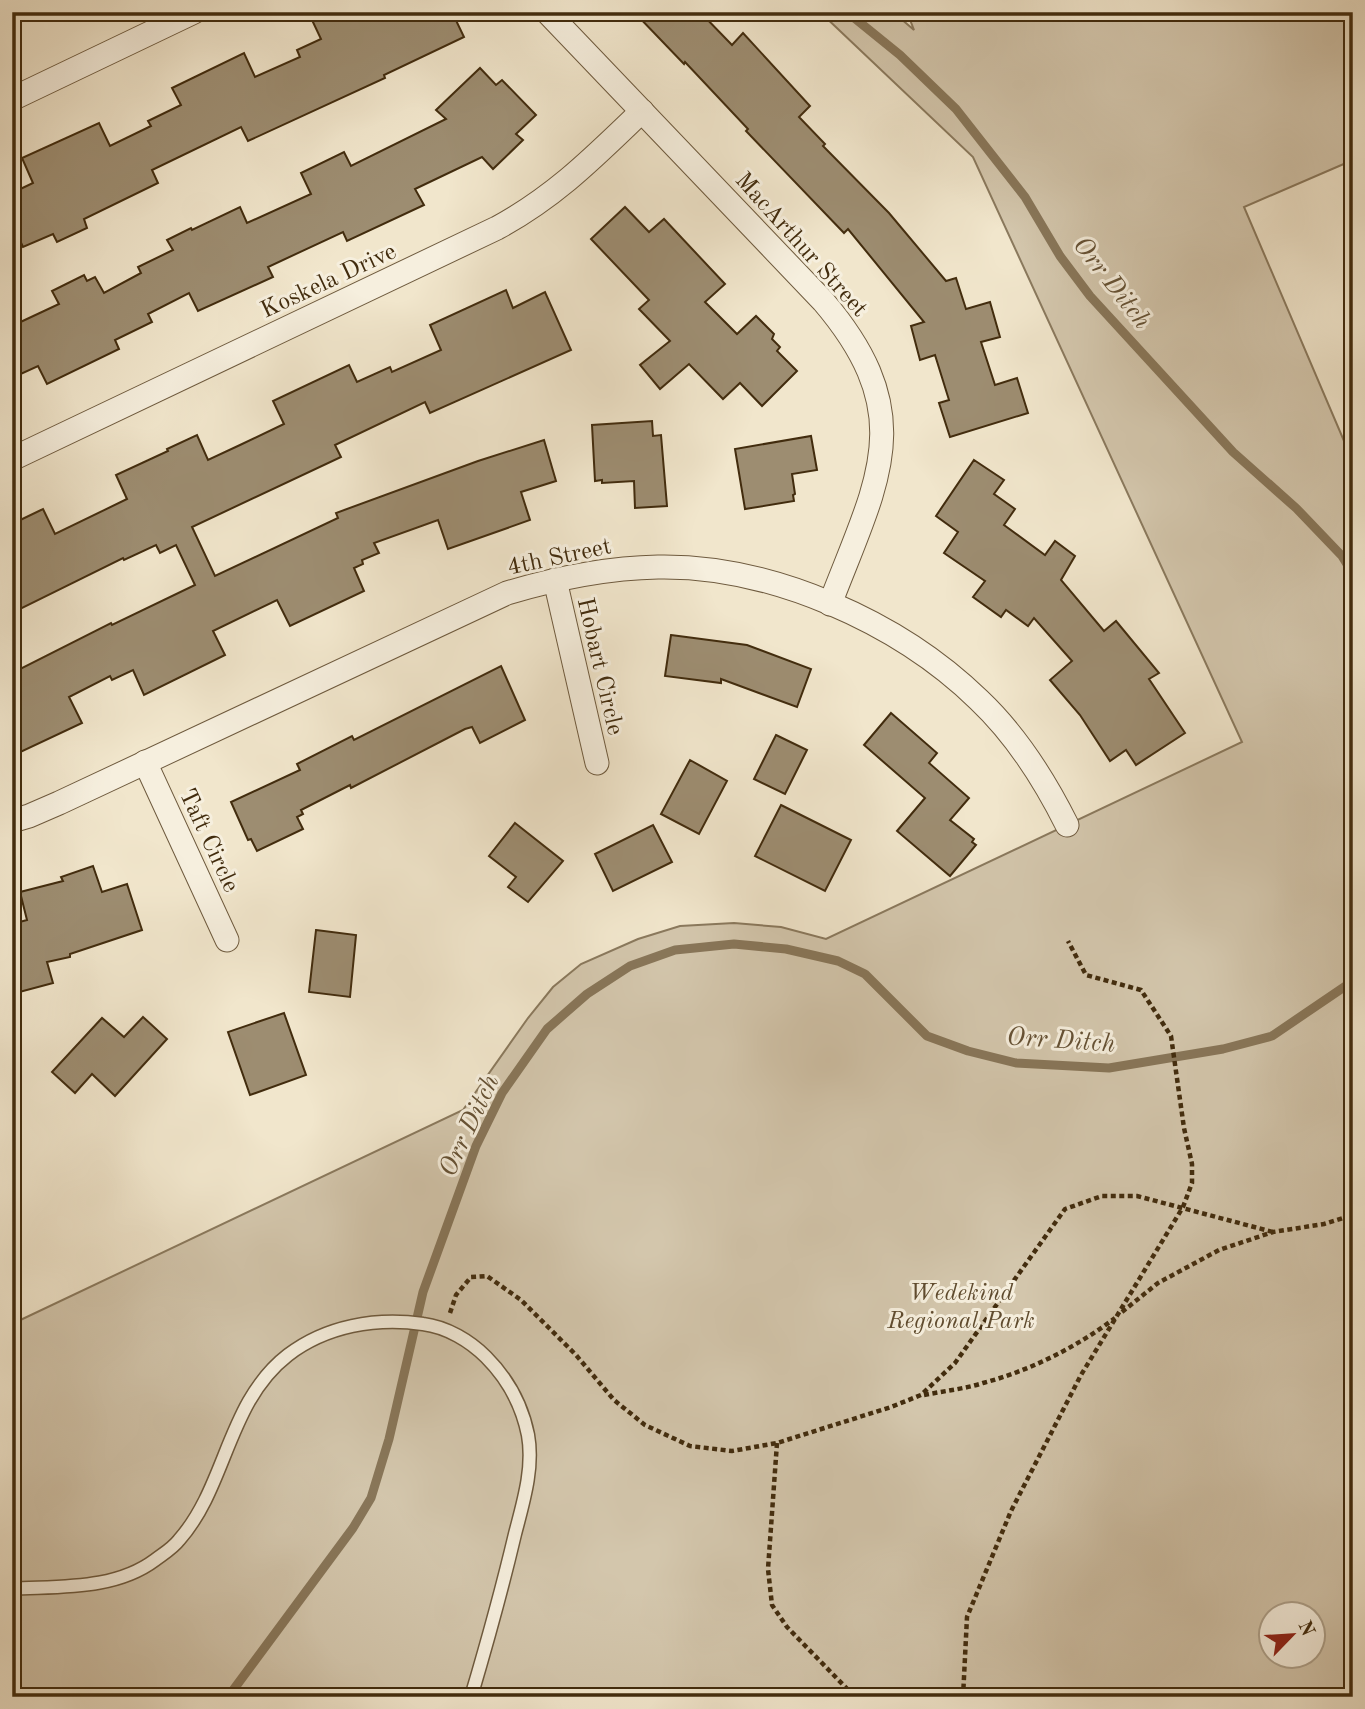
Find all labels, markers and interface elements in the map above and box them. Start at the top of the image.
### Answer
street label: MacArthur Street [730,169,871,322]
water label: Orr Ditch [1068,232,1155,334]
street label: Koskela Drive [257,240,400,324]
street label: 4th Street [505,535,614,581]
street label: Hobart Circle [572,595,627,738]
street label: Taft Circle [174,785,243,896]
water label: Orr Ditch [1006,1024,1116,1058]
water label: Orr Ditch [435,1071,505,1181]
park label: Wedekind Regional Park [886,1282,1035,1334]
north arrow [1256,1600,1326,1670]
text: N [1293,1618,1317,1640]

